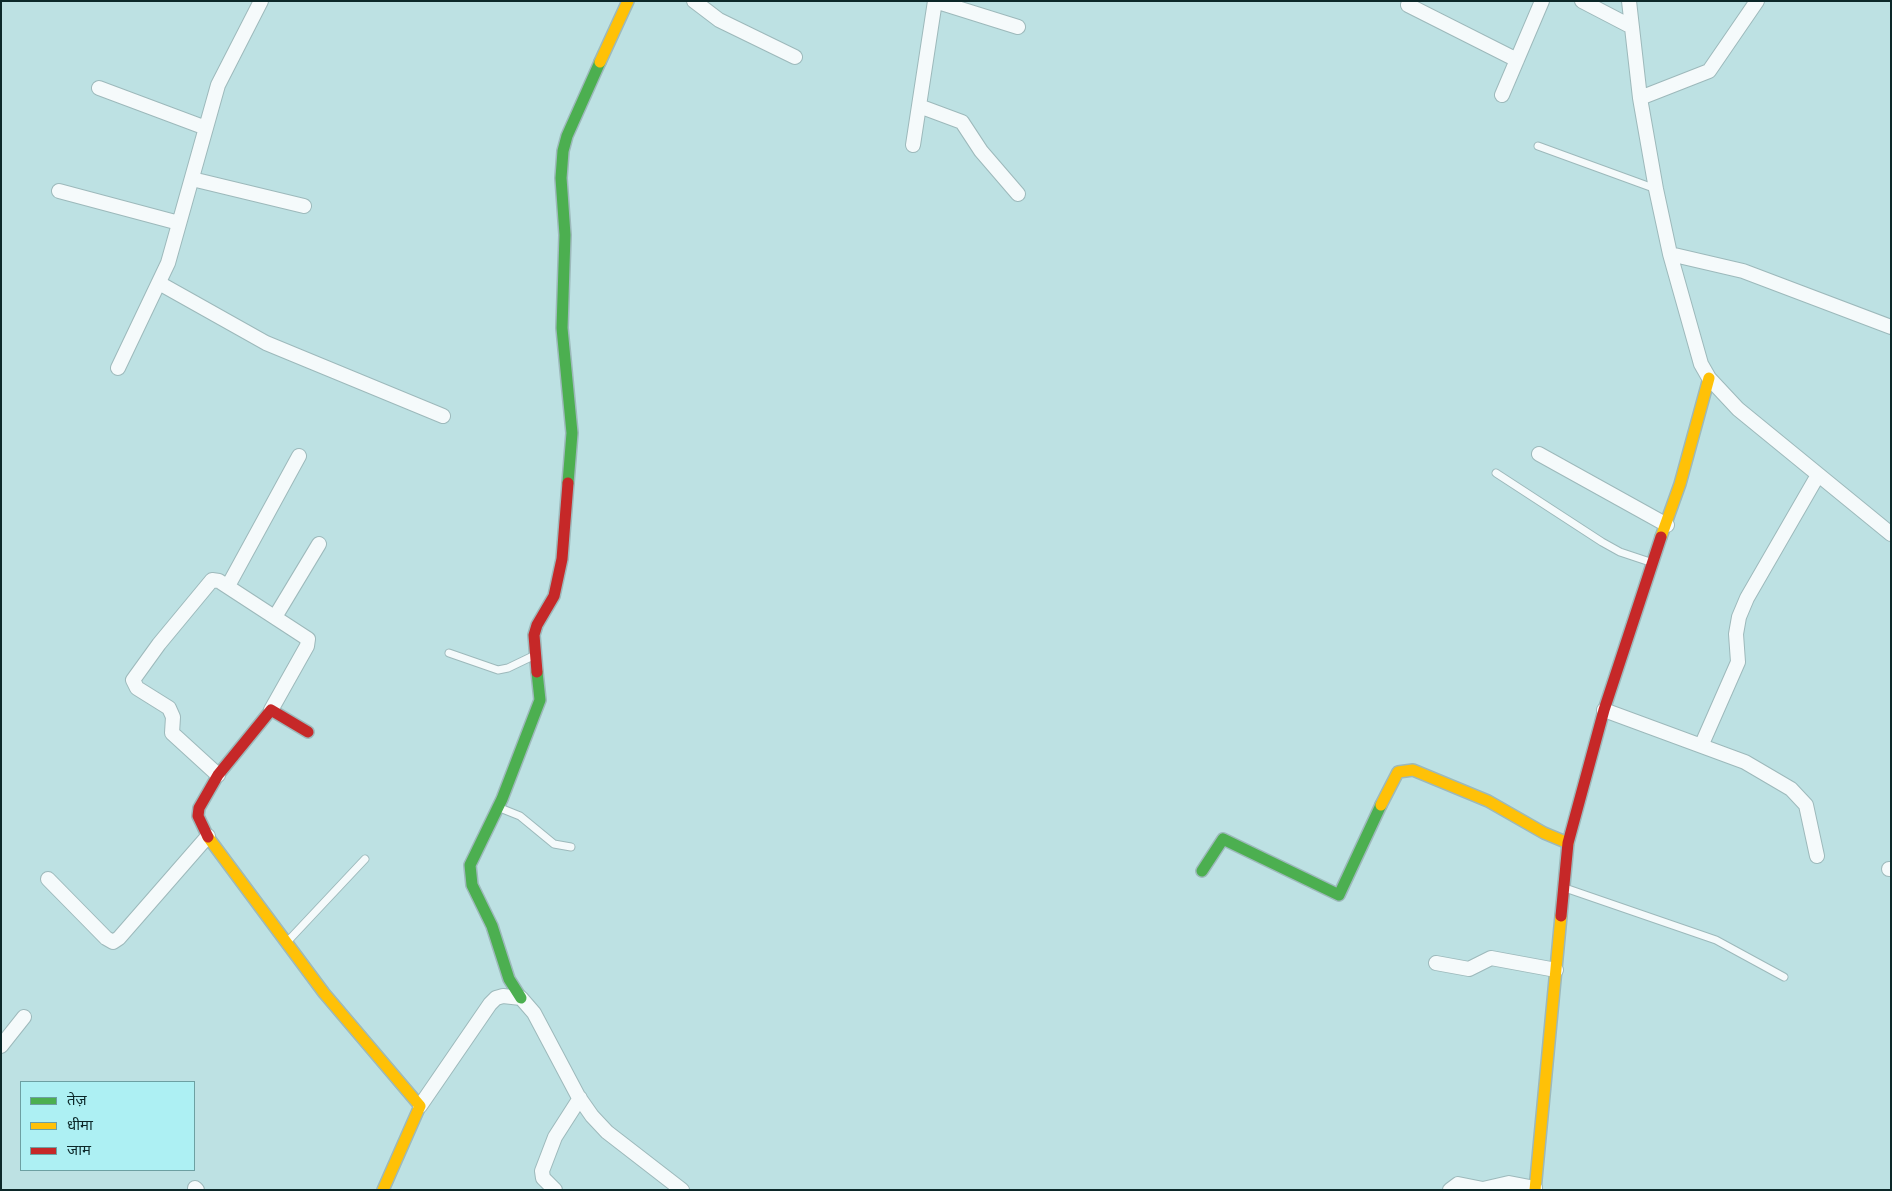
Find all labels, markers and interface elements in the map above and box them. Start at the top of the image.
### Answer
legend [20,1081,195,1171]
text: तेज़ [67,1091,87,1108]
text: धीमा [67,1116,93,1133]
text: जाम [67,1141,91,1158]

